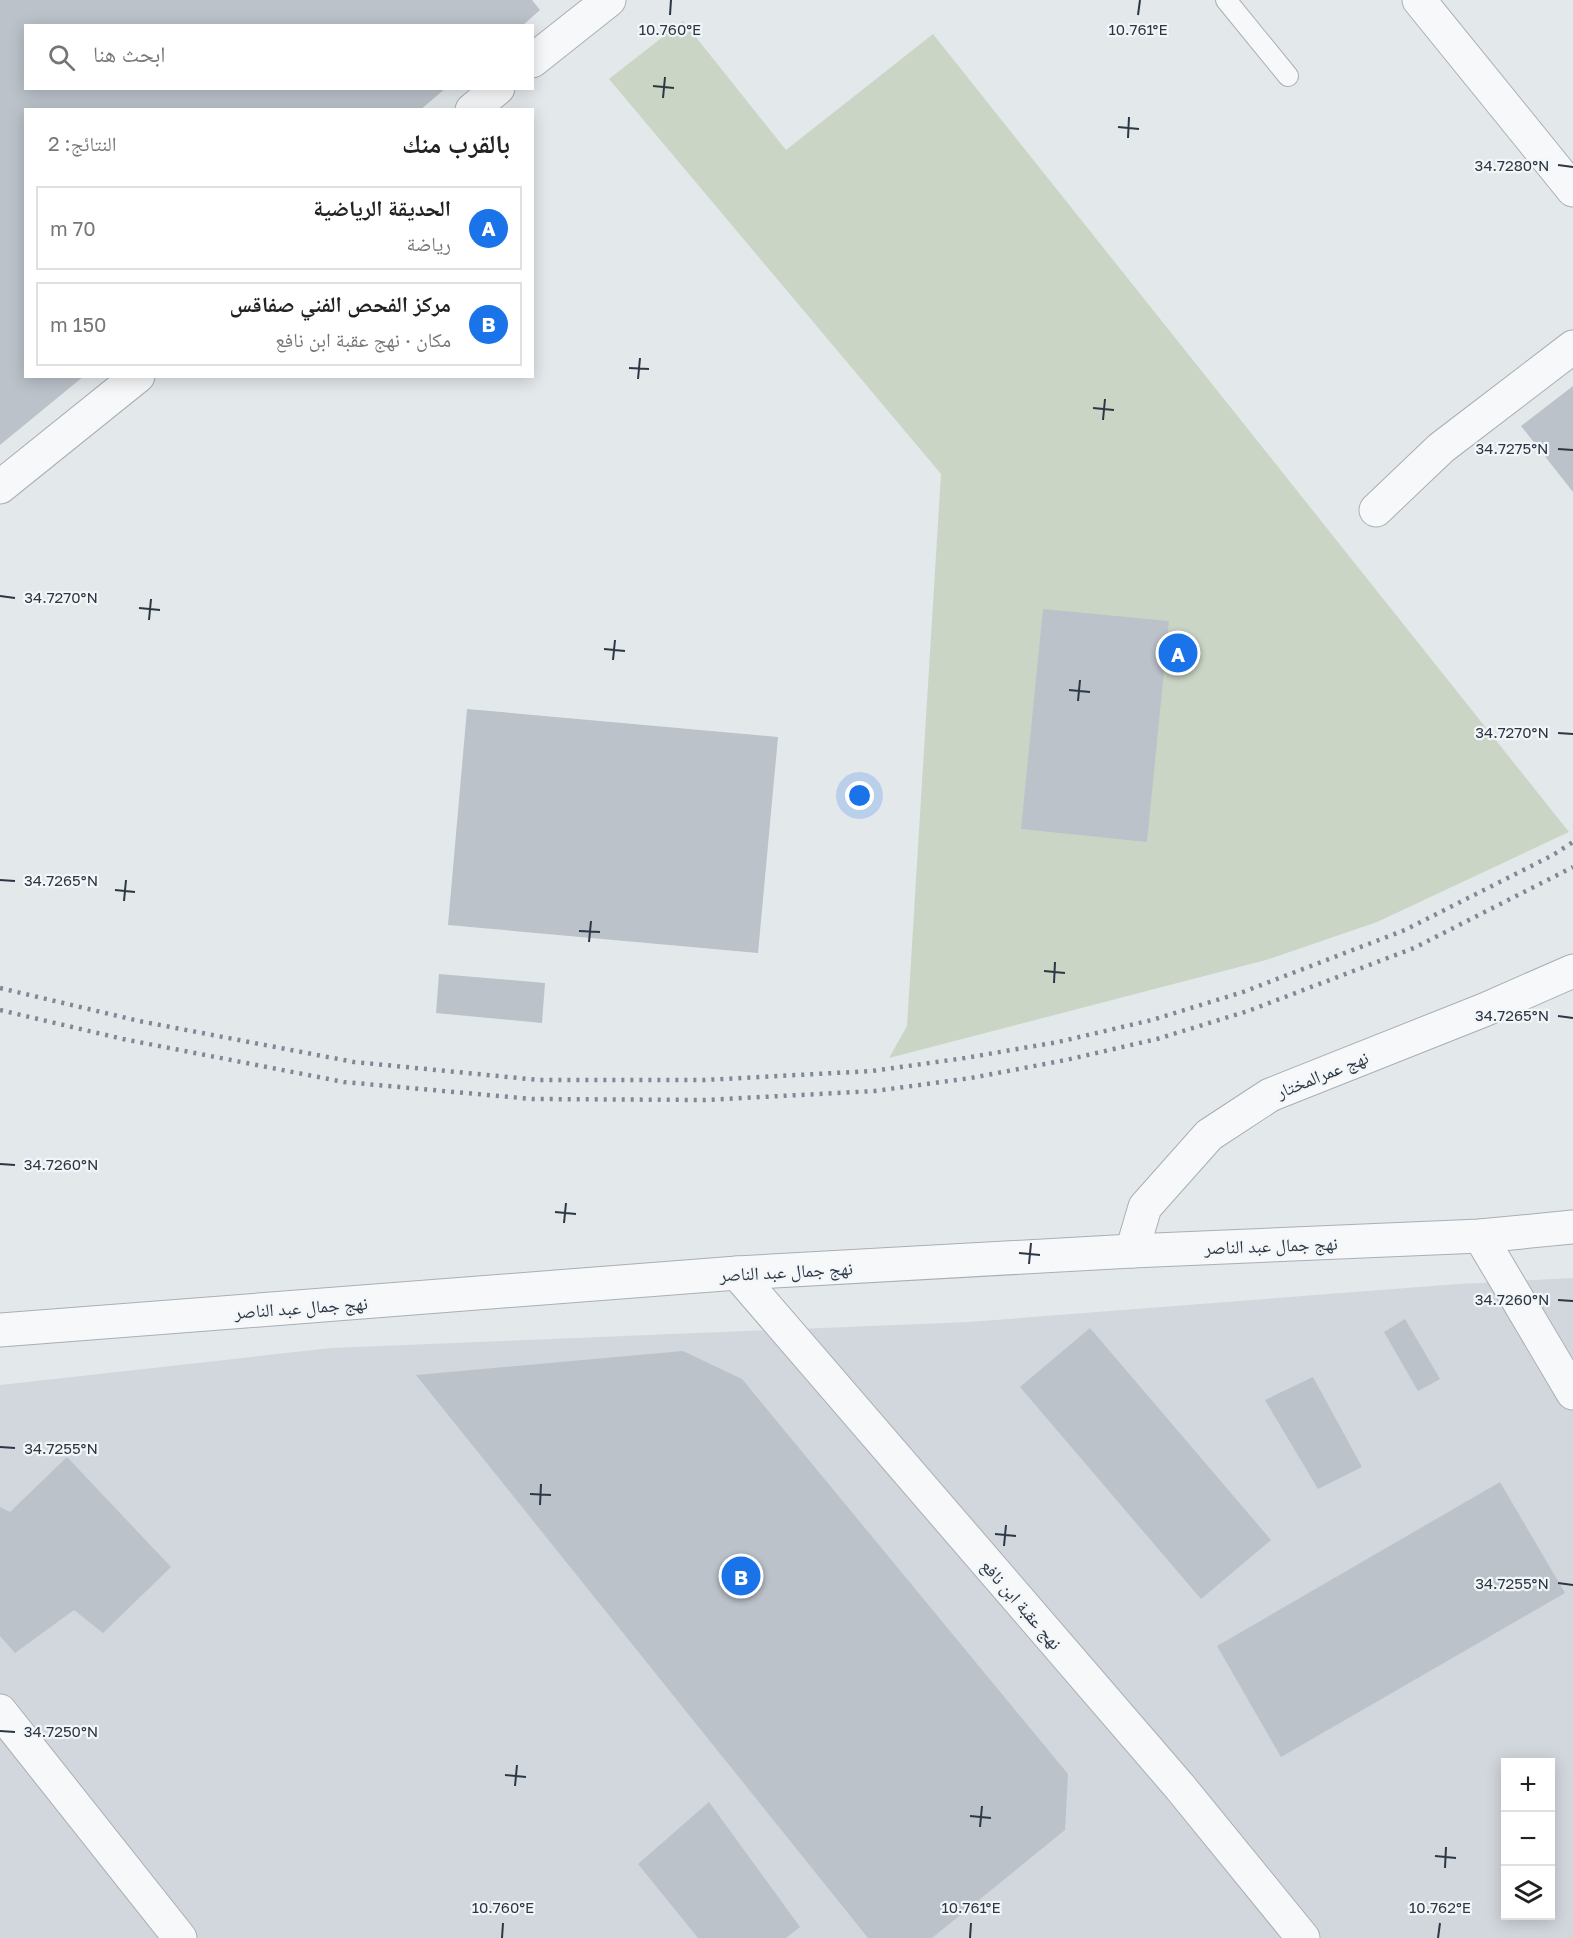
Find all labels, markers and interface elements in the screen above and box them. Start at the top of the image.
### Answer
text: 10.760°E [639,20,701,38]
text: 10.761°E [1108,20,1168,38]
search box [24,24,534,90]
text: ابحث هنا [93,40,166,67]
icon: search [45,41,78,74]
text: بالقرب منك [402,128,510,159]
text: النتائج: 2 [48,131,117,155]
text: 34.7280°N [1475,156,1549,174]
text: الحديقة الرياضية [313,194,451,221]
text: 70 m [50,216,96,240]
text: A [481,216,496,240]
text: رياضة [407,231,451,255]
text: مركز الفحص الفني صفاقس [229,290,451,317]
text: 150 m [50,312,106,336]
text: B [481,312,496,336]
text: مكان · نهج عقبة ابن نافع [275,327,451,351]
text: 34.7275°N [1476,439,1548,457]
text: 34.7270°N [24,588,98,606]
pin: A [1158,630,1198,676]
text: 34.7270°N [1475,723,1549,741]
your location [845,781,874,810]
text: 34.7265°N [24,871,98,889]
text: 34.7265°N [1475,1006,1549,1024]
street label: نهج عمرالمختار [1272,1046,1372,1105]
text: 34.7260°N [24,1155,98,1173]
street label: نهج جمال عبد الناصر [1203,1232,1338,1260]
street label: نهج جمال عبد الناصر [718,1257,853,1288]
text: 34.7260°N [1475,1290,1549,1308]
street label: نهج جمال عبد الناصر [233,1291,369,1325]
text: 34.7255°N [24,1439,98,1457]
pin: B [722,1554,760,1598]
street label: نهج عقبة ابن نافع [975,1554,1067,1655]
text: 34.7255°N [1475,1574,1549,1592]
text: 34.7250°N [24,1722,98,1740]
map controls [1501,1758,1555,1920]
button: + [1501,1758,1555,1812]
button: − [1501,1812,1555,1866]
button: layers [1501,1866,1555,1920]
text: 10.760°E [472,1898,534,1916]
text: 10.761°E [941,1898,1001,1916]
text: 10.762°E [1409,1898,1471,1916]

